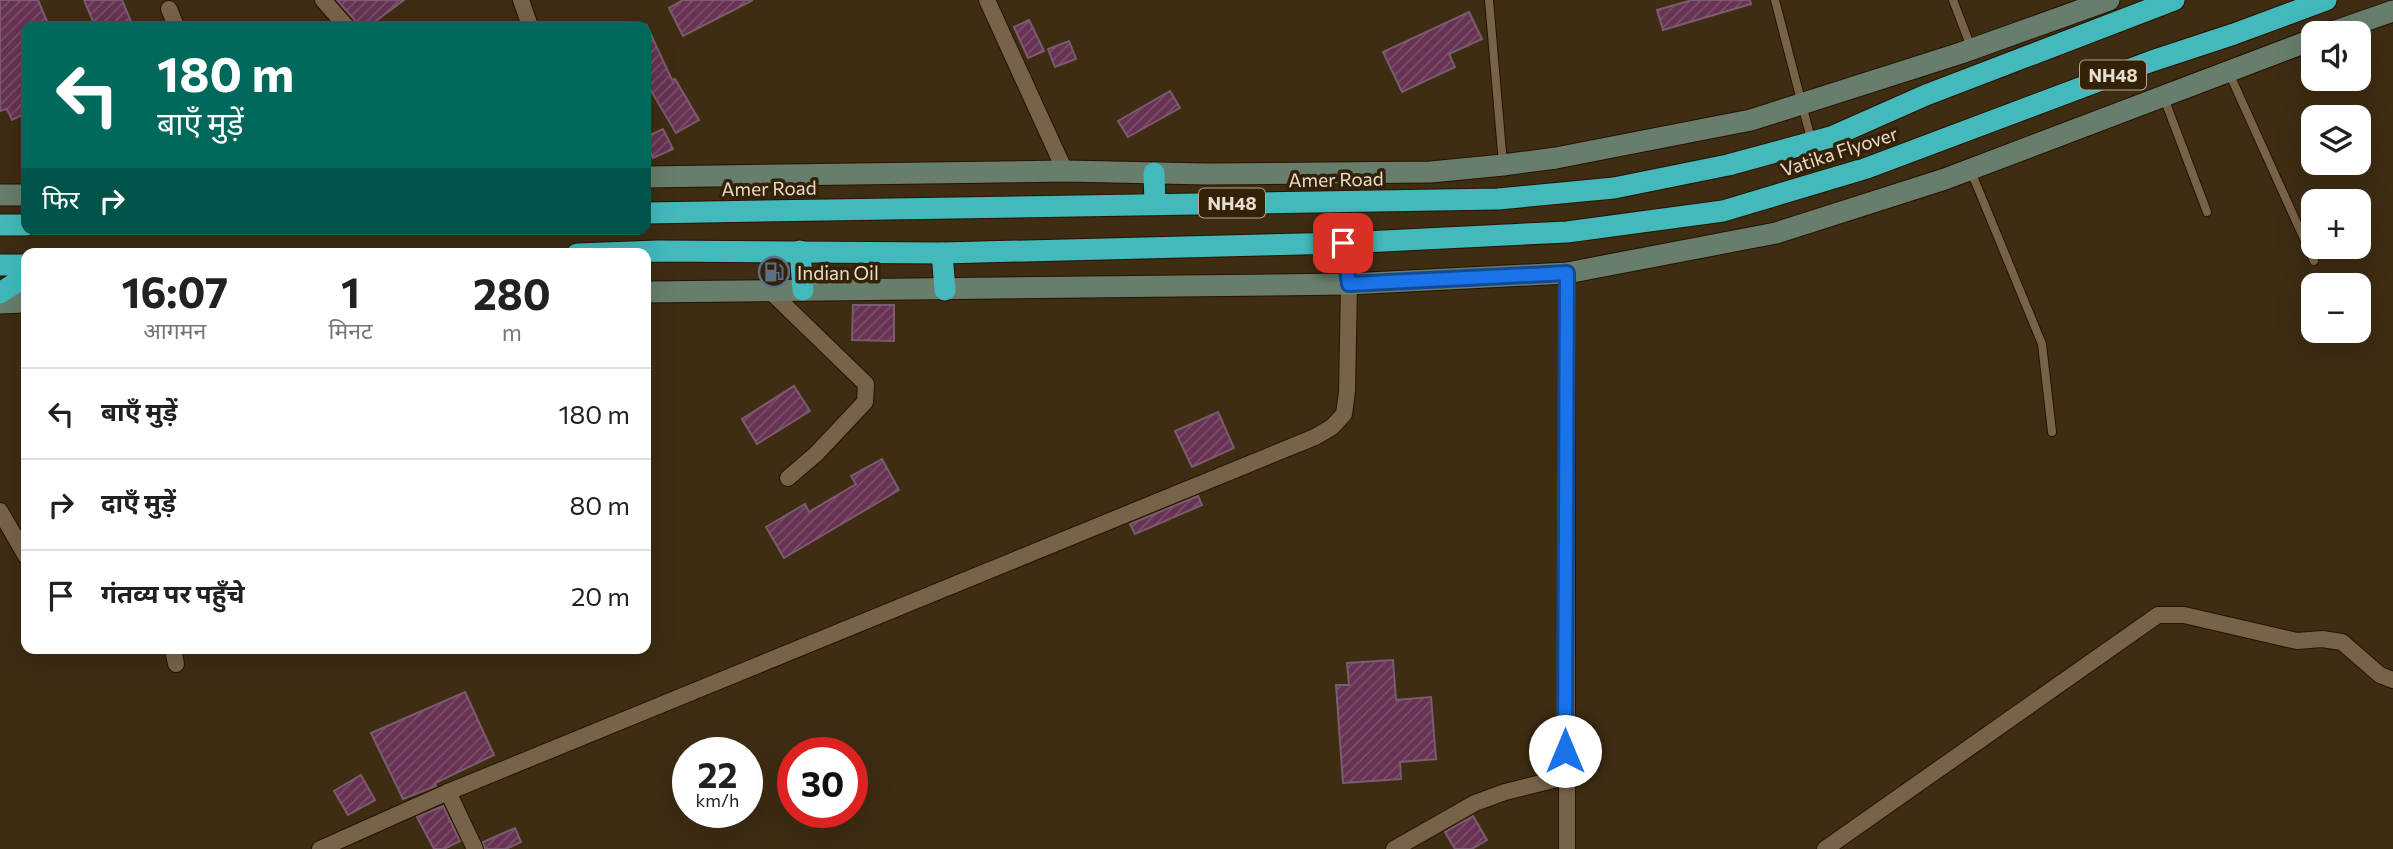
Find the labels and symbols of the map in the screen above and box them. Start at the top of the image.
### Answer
road number: NH48 [2080,60,2146,90]
street label: Vatika Flyover [1778,121,1901,181]
street label: Amer Road [1288,167,1384,191]
street label: Amer Road [721,176,817,200]
road number: NH48 [1199,188,1265,218]
pin [1313,213,1373,273]
fuel station icon: Indian Oil [757,255,791,289]
place label: Indian Oil [797,261,879,284]
position arrow [1528,714,1602,788]
speed limit sign: 30 [777,737,868,828]

